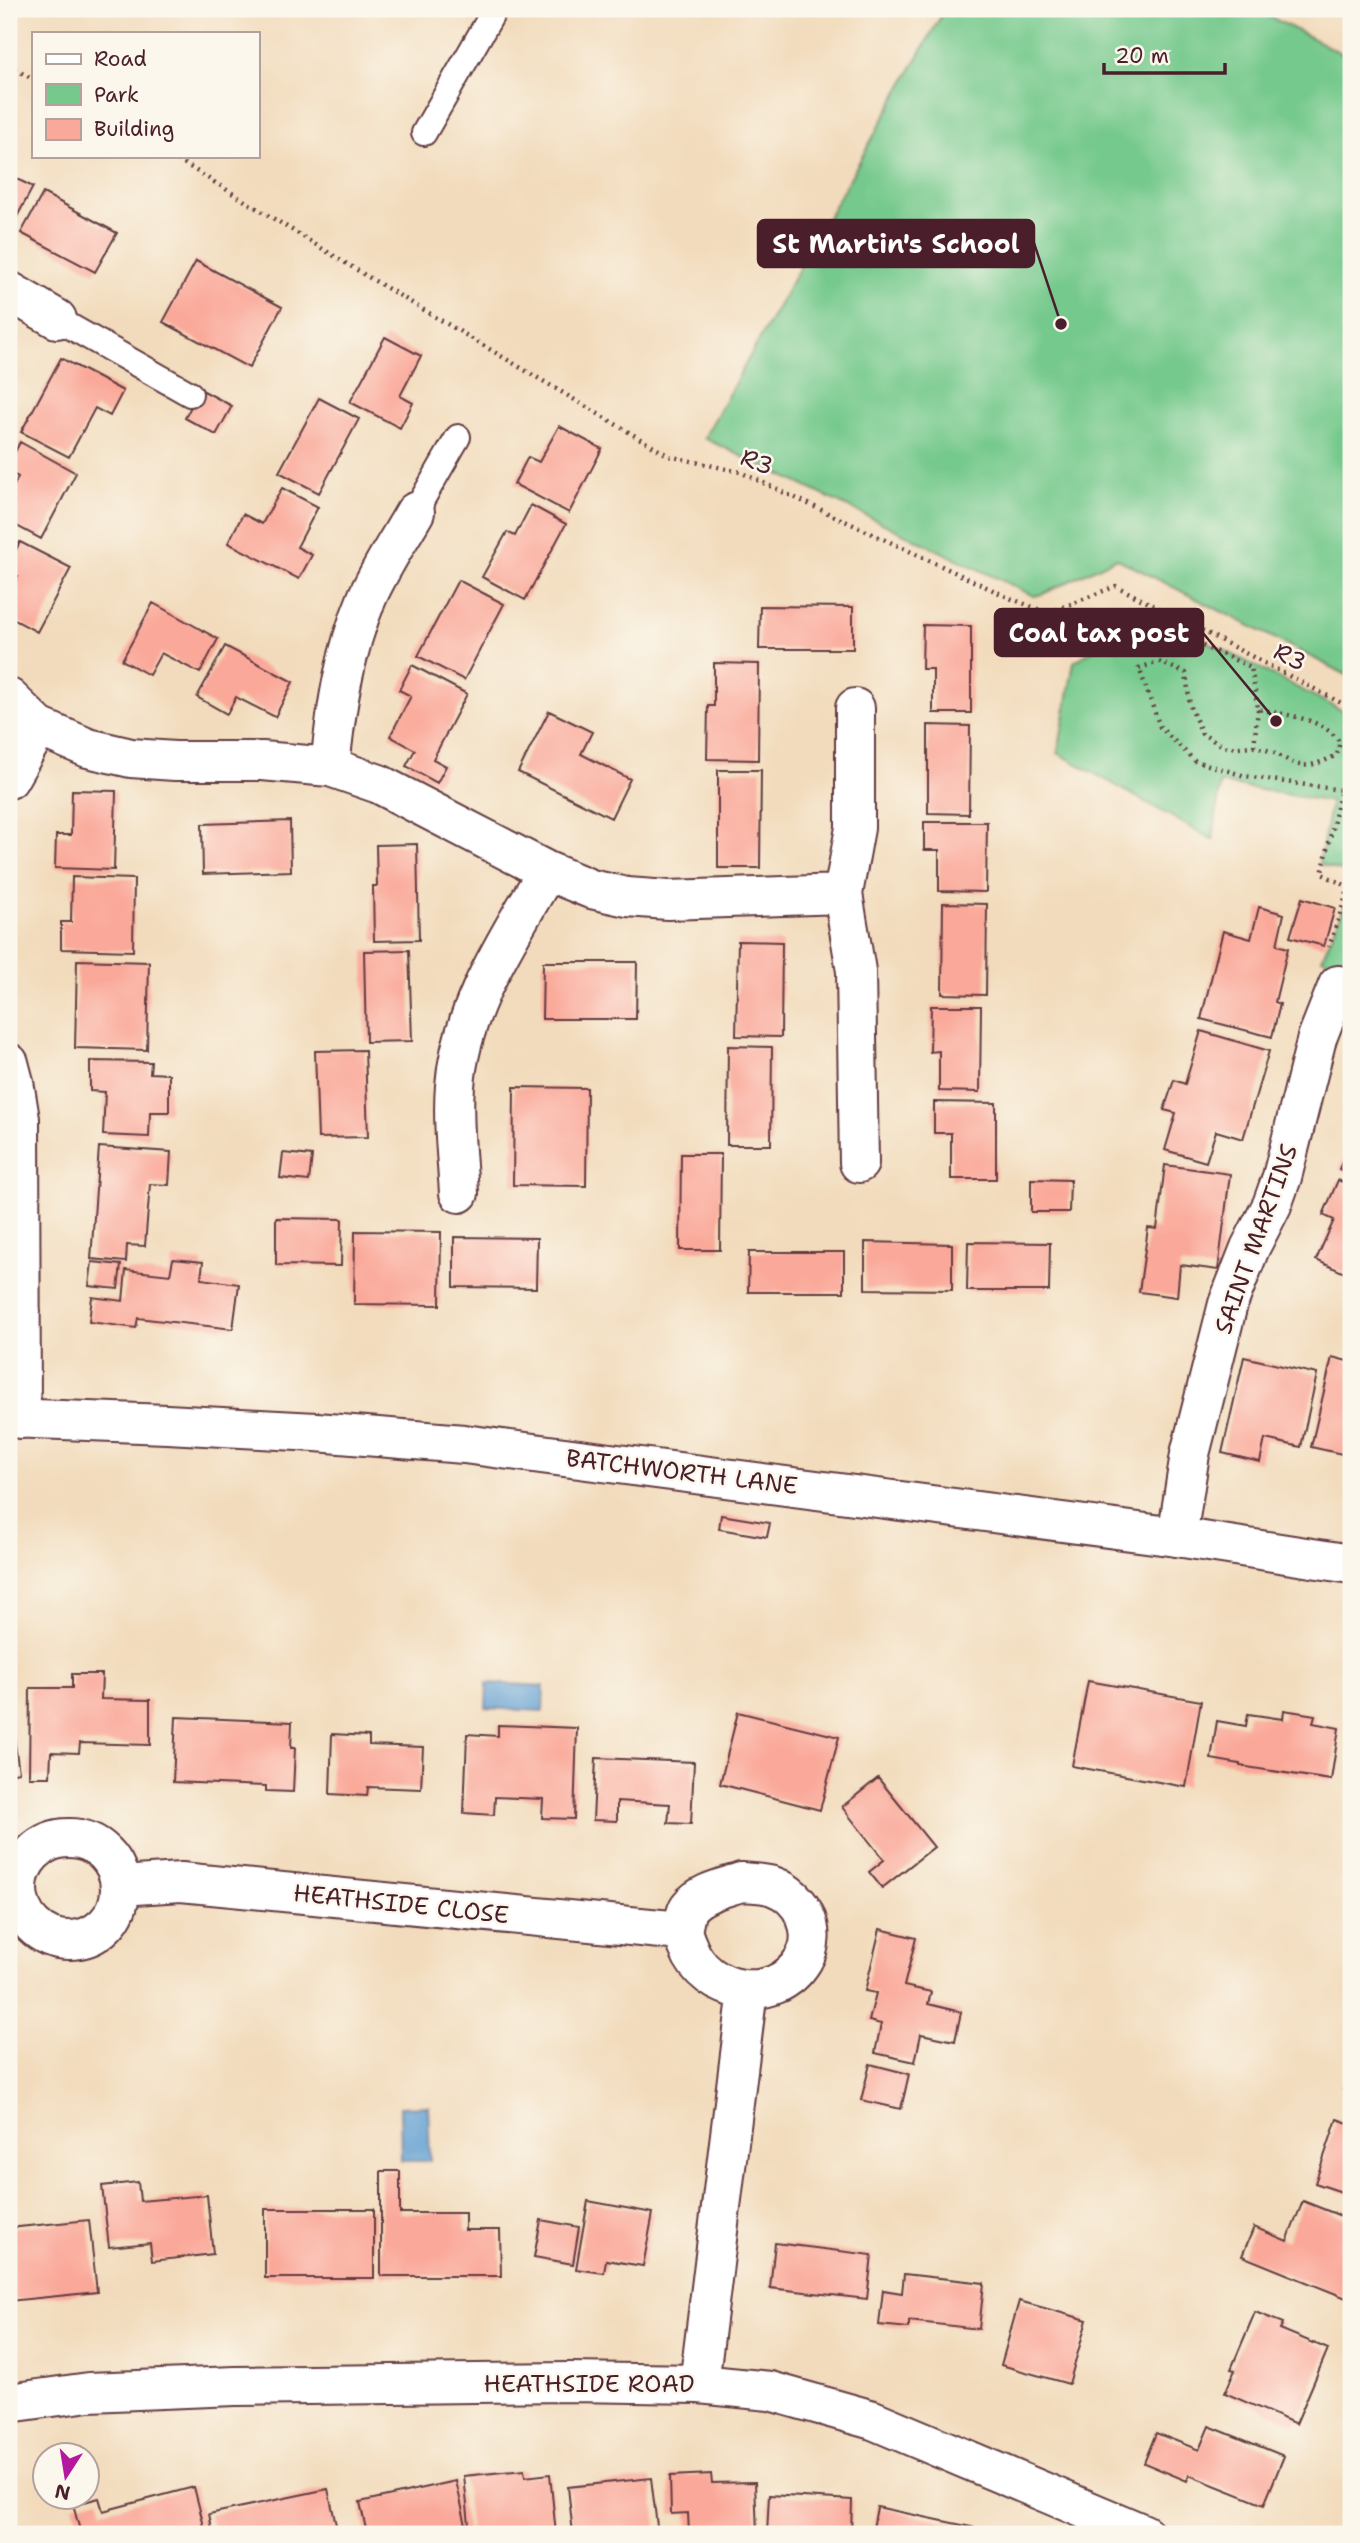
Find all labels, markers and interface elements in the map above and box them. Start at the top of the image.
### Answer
legend [32,32,259,158]
scale bar [1104,32,1225,76]
text: 20 m [1115,42,1169,70]
text: Road [94,45,147,73]
text: Park [94,81,139,109]
text: Building [94,115,174,143]
callout: St Martin's School [758,220,1034,267]
text: St Martin's School [772,226,1020,261]
street label: R3 [736,441,778,483]
callout: Coal tax post [995,609,1203,656]
text: Coal tax post [1009,615,1189,650]
street label: R3 [1268,635,1312,679]
street label: SAINT MARTINS [1207,1140,1305,1338]
street label: BATCHWORTH LANE [564,1442,800,1502]
street label: HEATHSIDE CLOSE [292,1877,510,1931]
street label: HEATHSIDE ROAD [483,2368,695,2400]
north arrow [32,2442,102,2512]
text: N [53,2478,73,2506]

